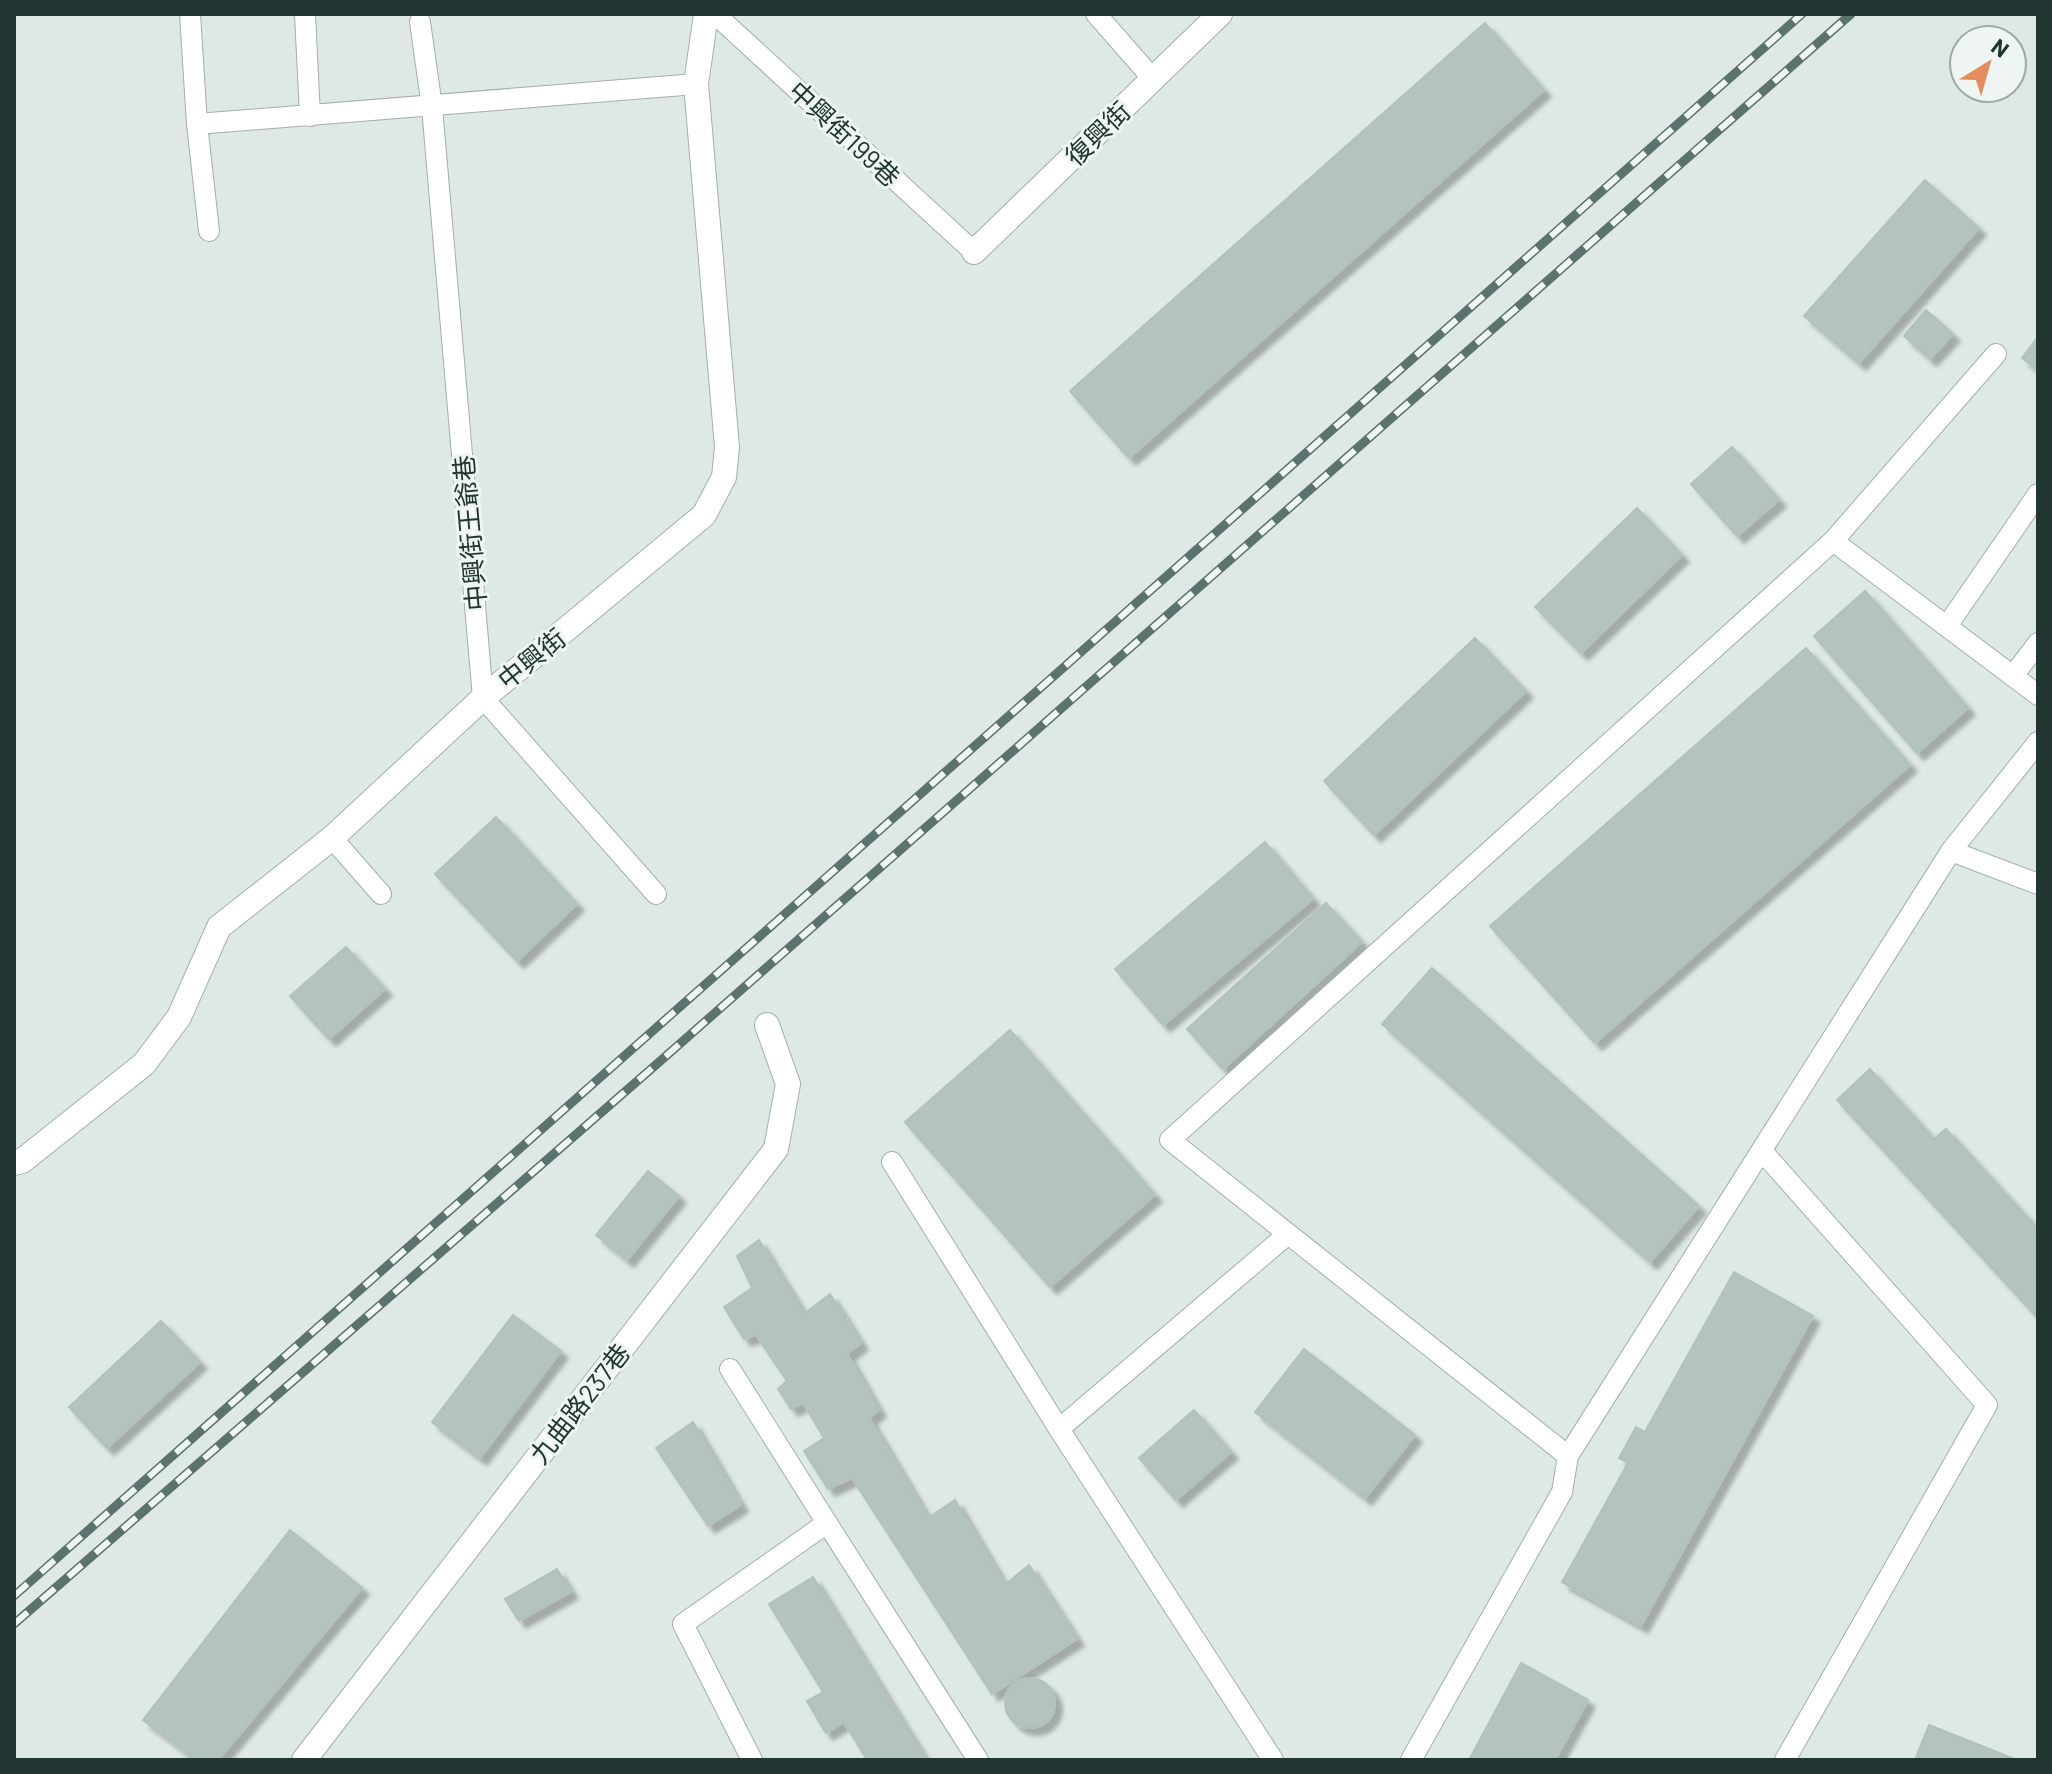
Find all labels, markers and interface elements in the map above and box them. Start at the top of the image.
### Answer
north arrow [1948,24,2028,104]
text: N [1987,32,2014,62]
street label: 中興街199巷 [783,74,907,192]
street label: 復興街 [1058,95,1136,171]
street label: 中興街王爺巷 [447,454,491,612]
street label: 中興街 [491,621,571,695]
street label: 九曲路237巷 [523,1337,635,1469]

